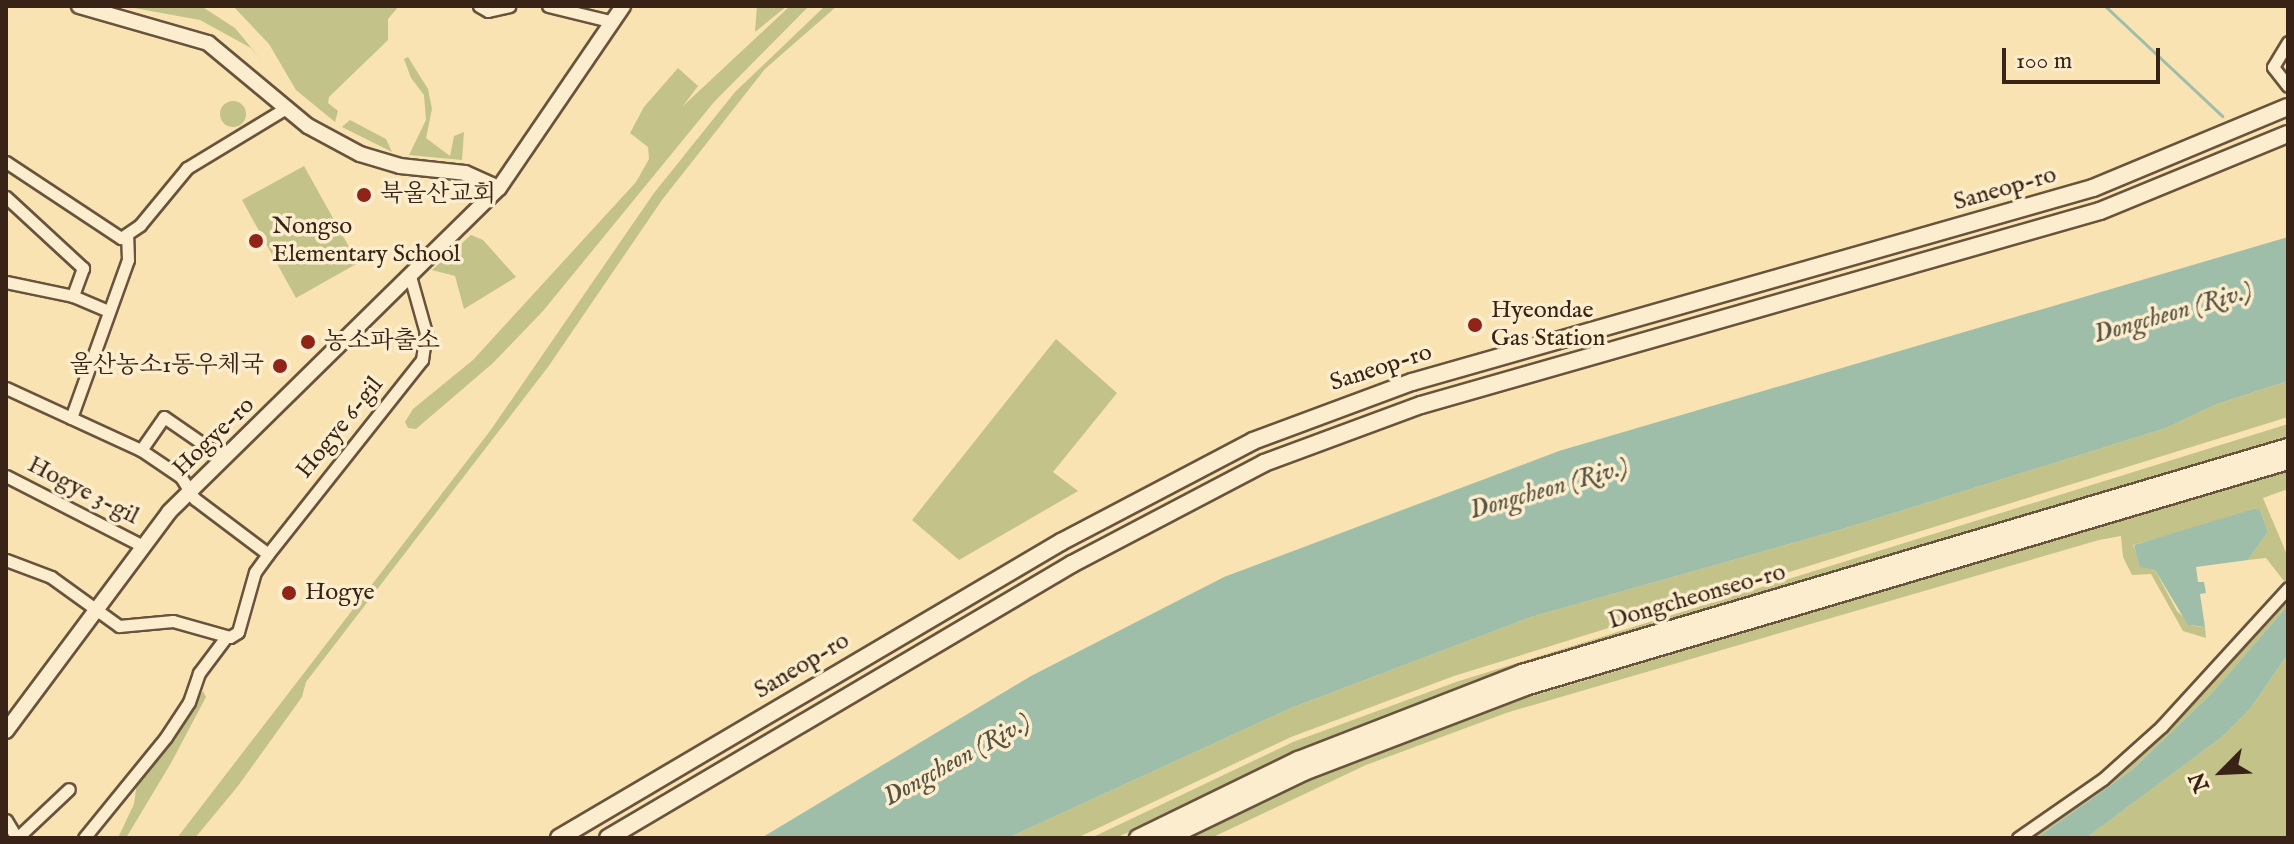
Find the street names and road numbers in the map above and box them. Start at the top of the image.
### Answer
street label: Saneop-ro [1950,161,2060,217]
street label: Saneop-ro [1326,338,1436,398]
street label: Hogye 6-gil [290,372,390,484]
street label: Hogye-ro [167,391,261,483]
street label: Hogye 3-gil [23,451,143,531]
street label: Dongcheonseo-ro [1605,558,1789,636]
street label: Saneop-ro [749,627,855,705]

